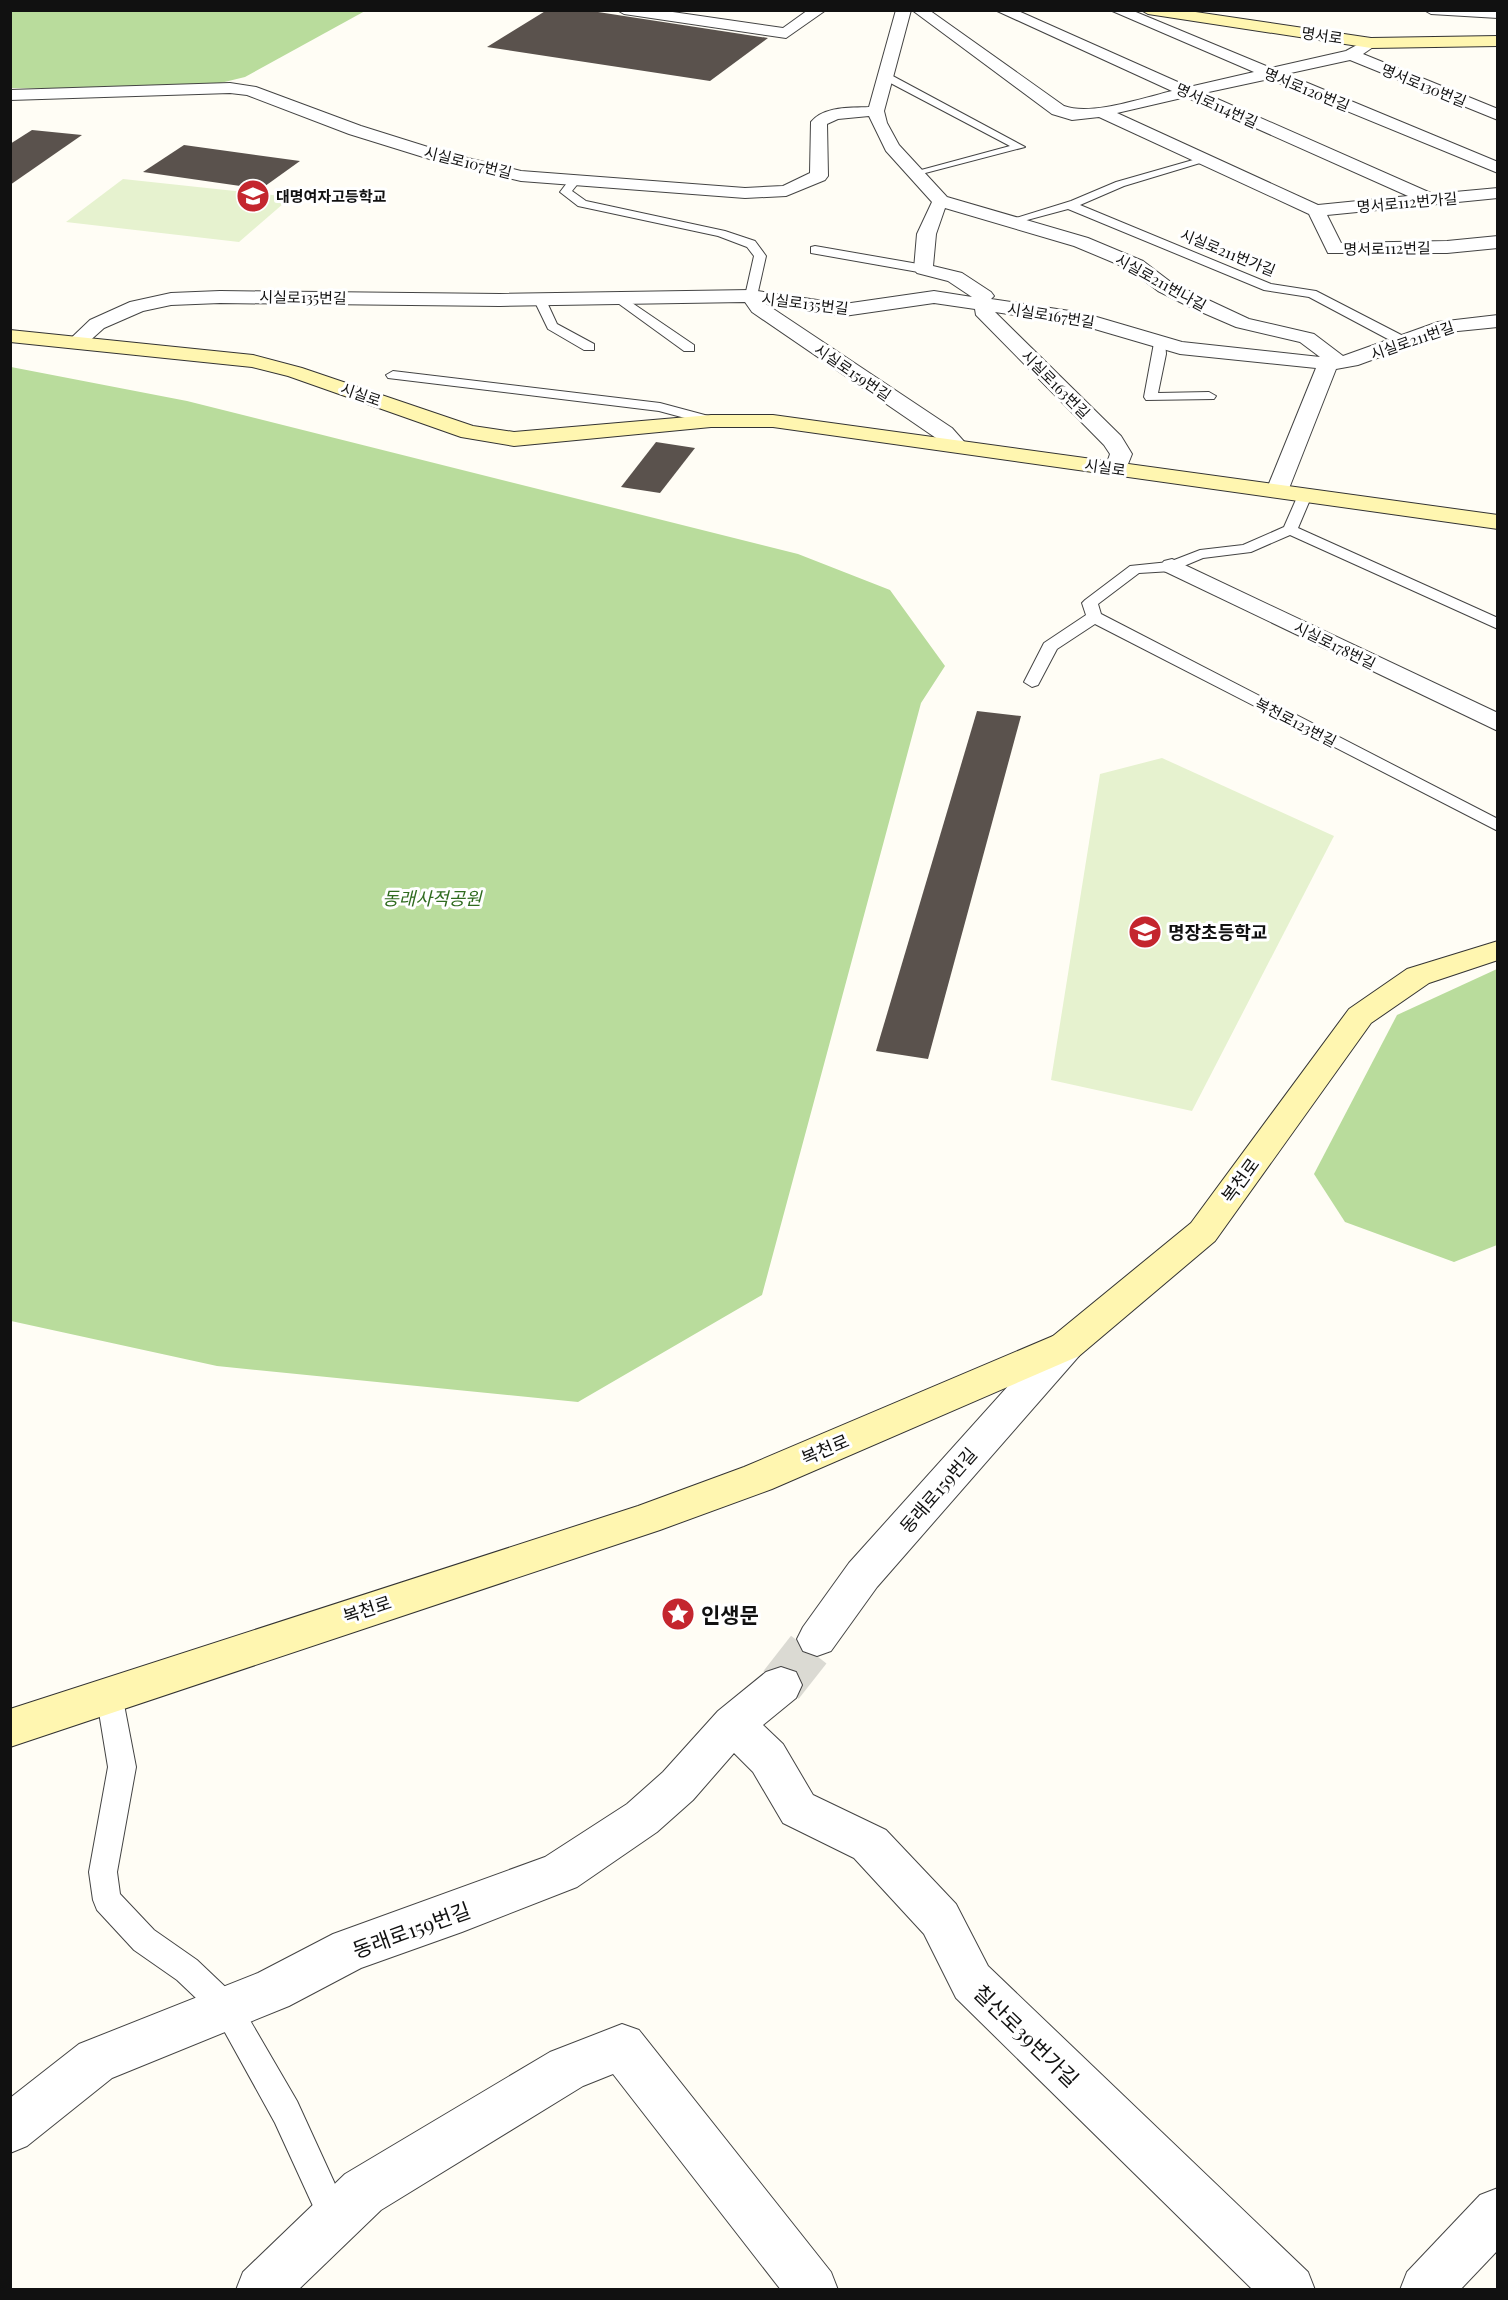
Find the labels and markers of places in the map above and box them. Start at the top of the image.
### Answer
school or university icon: 대명여자고등학교 [235,178,271,214]
place label: 대명여자고등학교 [276,186,387,206]
school or university icon: 명장초등학교 [1127,914,1163,950]
place label: 명장초등학교 [1168,920,1267,944]
place icon: 인생문 [660,1596,696,1632]
place label: 인생문 [701,1600,759,1628]

